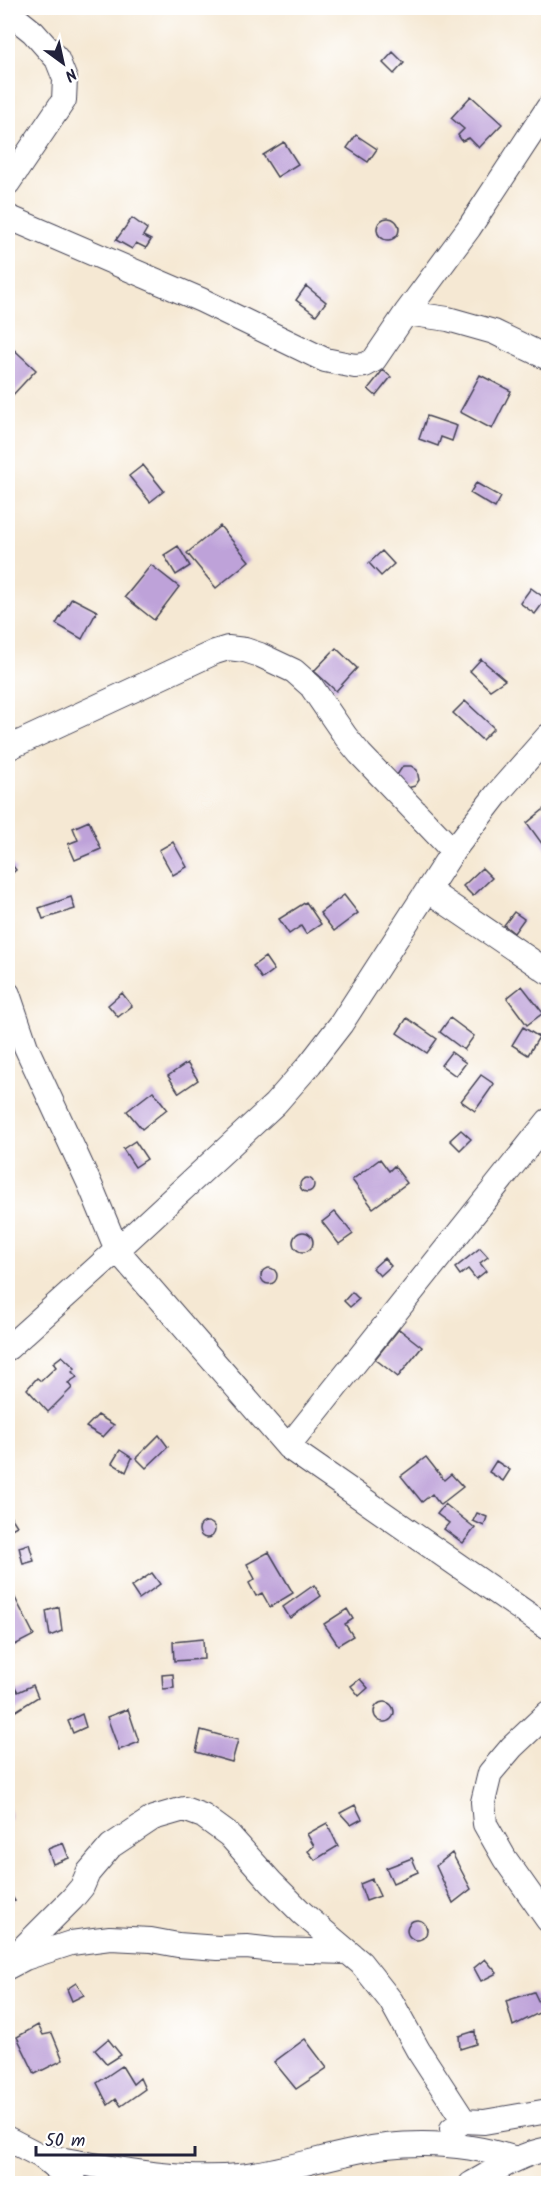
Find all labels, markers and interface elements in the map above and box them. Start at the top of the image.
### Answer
north arrow [33,33,93,93]
text: N [59,61,81,88]
scale bar [36,2119,195,2157]
text: 50 m [45,2127,85,2156]

